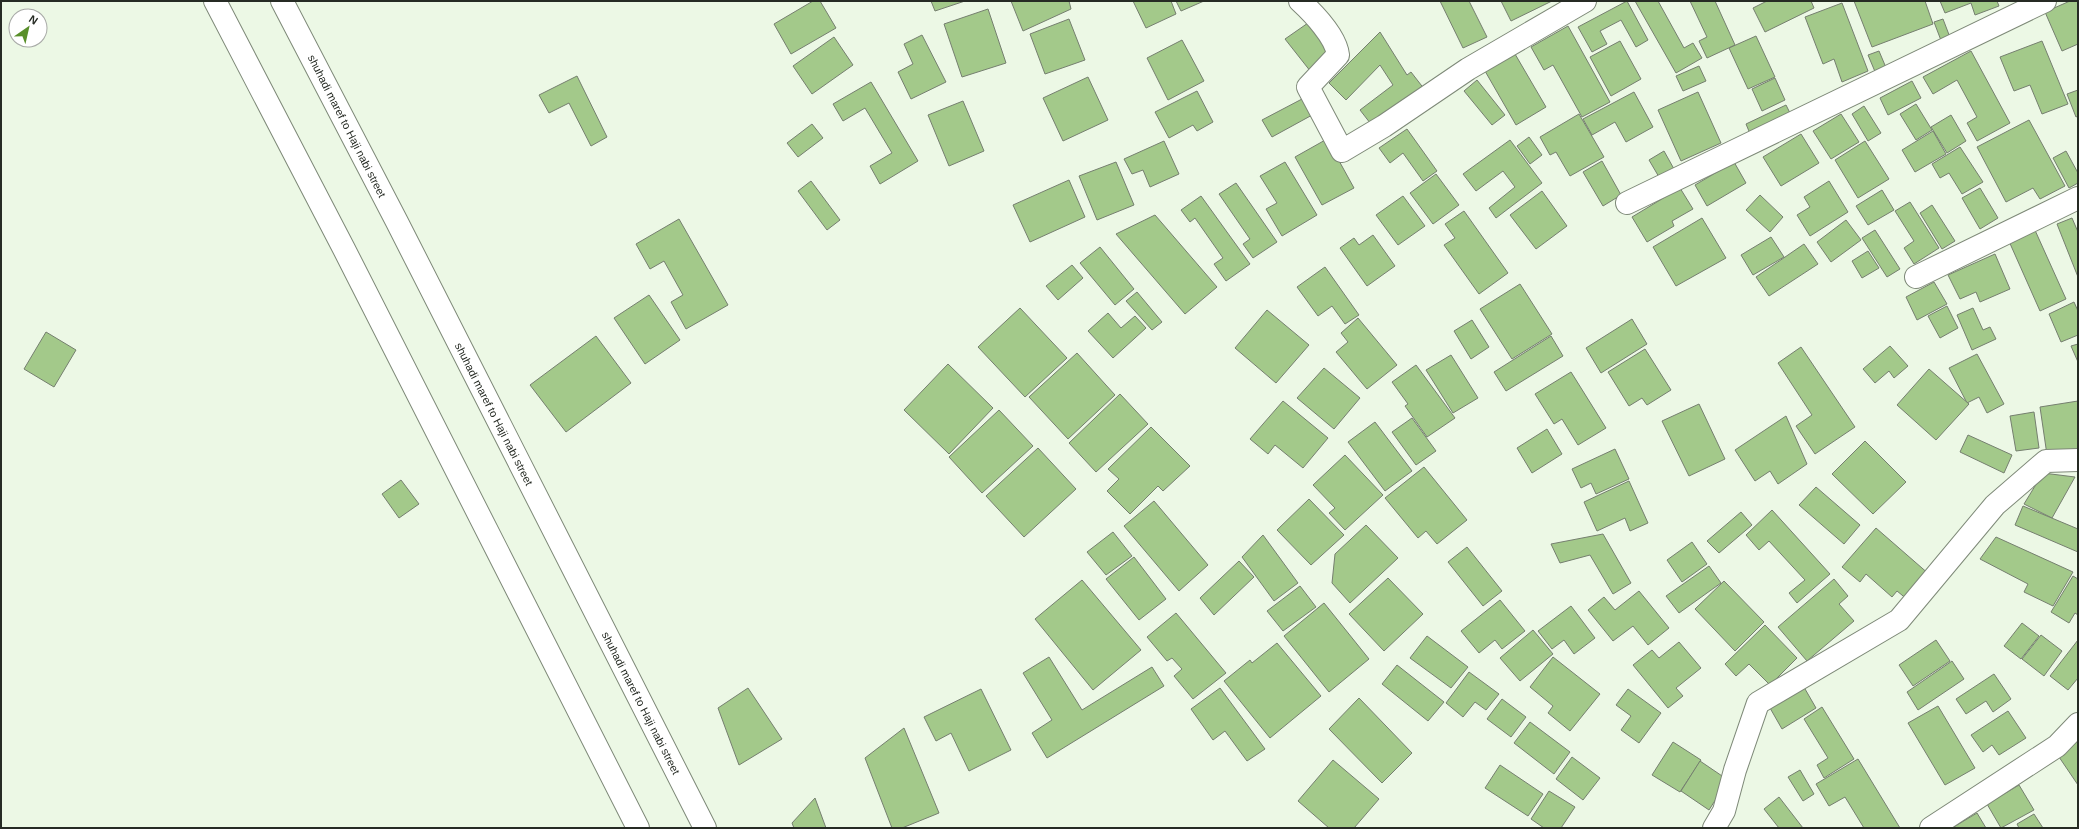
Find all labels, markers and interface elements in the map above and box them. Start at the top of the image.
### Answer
north arrow [8,8,48,48]
text: N [27,13,40,27]
street label: shuhadi maref to Haji nabi street [306,53,388,199]
street label: shuhadi maref to Haji nabi street [453,341,535,487]
street label: shuhadi maref to Haji nabi street [600,630,682,776]

